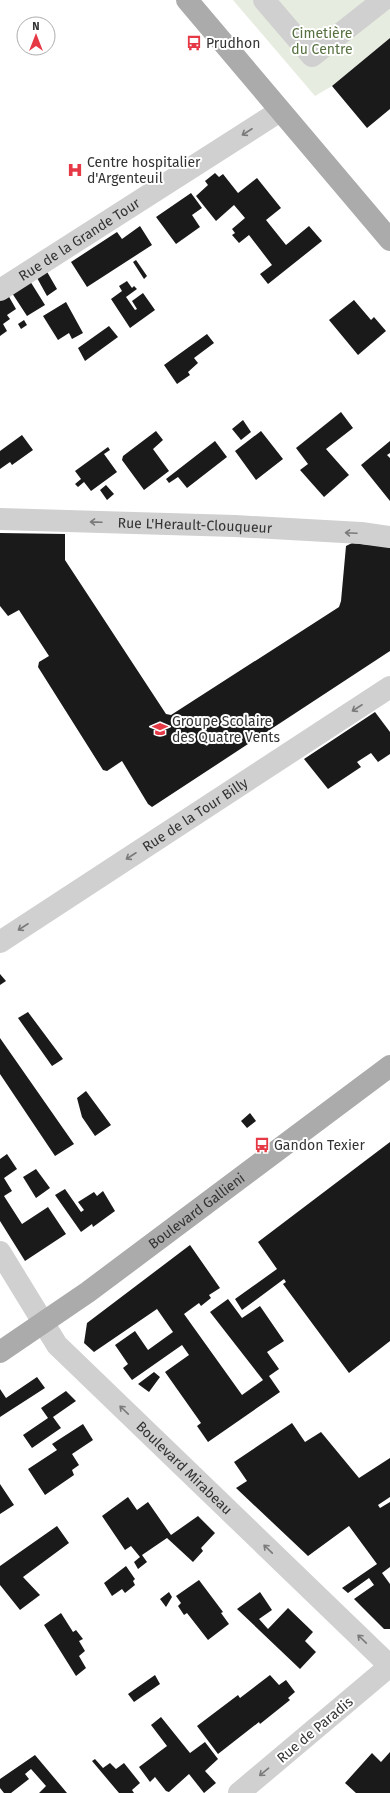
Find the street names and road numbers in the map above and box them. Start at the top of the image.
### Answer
street label: Rue de la Grande Tour [15,194,144,284]
street label: Rue L'Herault-Clouqueur [117,514,273,537]
street label: Rue de la Tour Billy [139,774,251,855]
street label: Boulevard Gallieni [145,1169,248,1252]
street label: Boulevard Mirabeau [133,1418,236,1518]
street label: Rue de Paradis [274,1693,357,1767]

